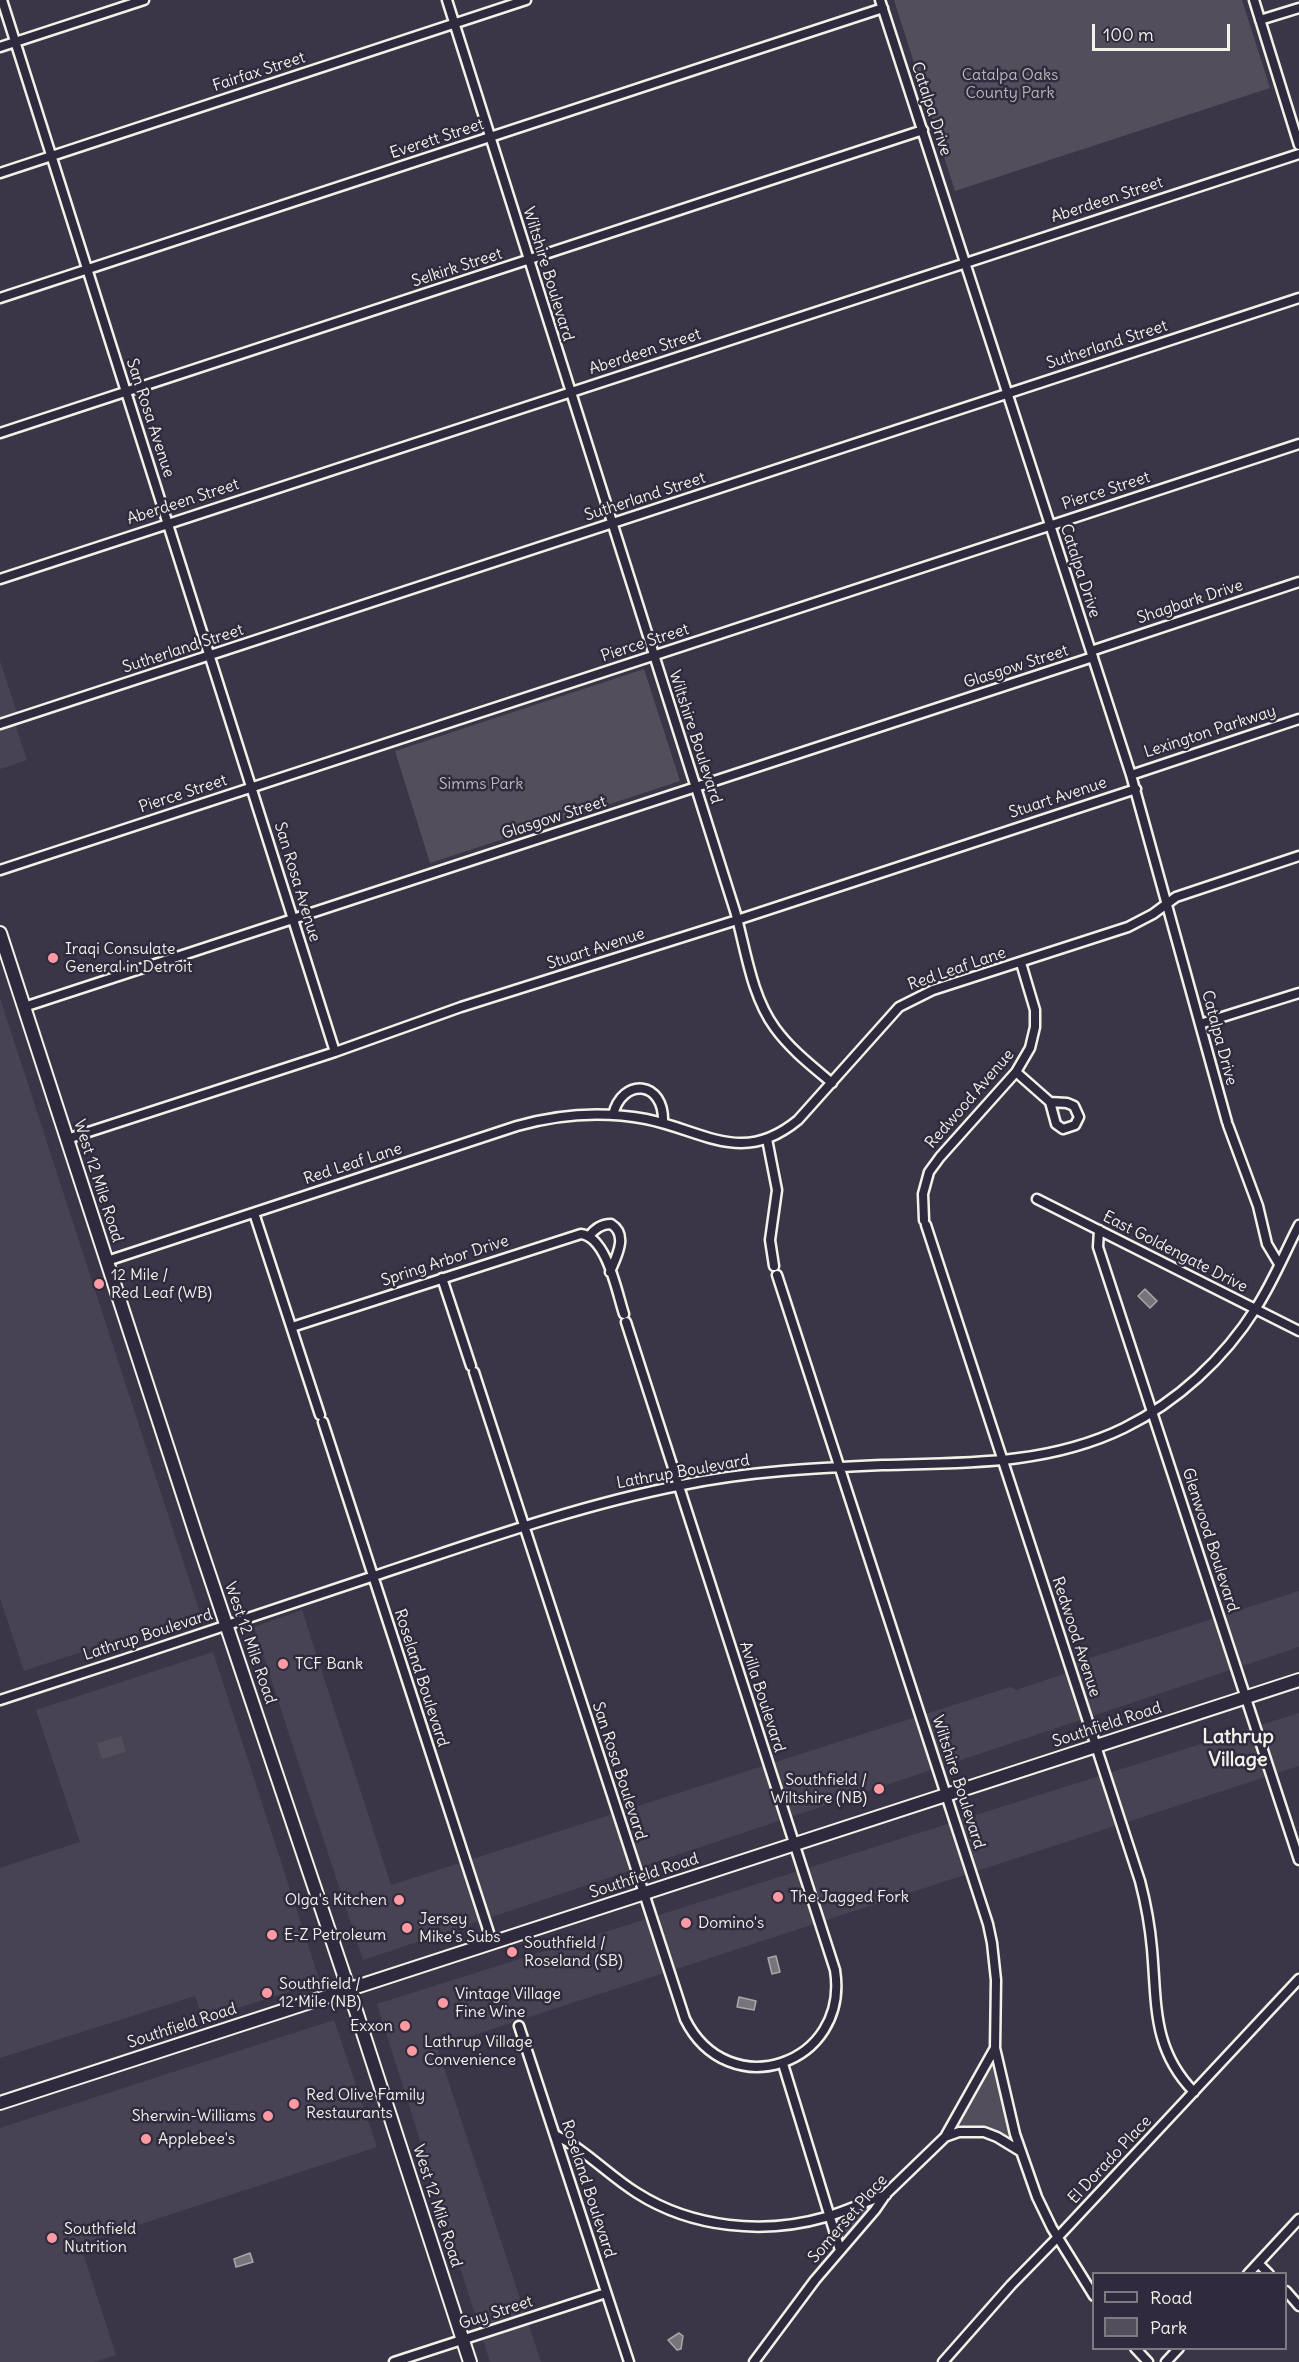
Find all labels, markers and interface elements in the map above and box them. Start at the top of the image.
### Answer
scale bar [1095,12,1233,50]
text: 100 m [1103,23,1154,46]
street label: Fairfax Street [210,48,308,96]
street label: Catalpa Drive [907,60,955,158]
park label: Catalpa Oaks County Park [962,65,1058,103]
street label: Everett Street [388,115,486,163]
street label: Aberdeen Street [1049,173,1165,227]
street label: Wiltshire Boulevard [518,205,578,343]
street label: Selkirk Street [409,244,505,292]
street label: Sutherland Street [1044,316,1170,374]
street label: Aberdeen Street [587,325,703,379]
street label: San Rosa Avenue [122,356,178,480]
street label: Sutherland Street [582,468,708,526]
street label: Pierce Street [1060,468,1152,514]
street label: Aberdeen Street [125,475,241,529]
street label: Catalpa Drive [1056,522,1104,620]
street label: Shagbark Drive [1135,576,1245,628]
street label: Sutherland Street [120,620,246,678]
street label: Pierce Street [599,620,691,666]
street label: Glasgow Street [961,641,1071,693]
street label: Wiltshire Boulevard [664,668,726,806]
street label: Lexington Parkway [1142,702,1278,762]
street label: Pierce Street [137,771,229,817]
street label: Stuart Avenue [1007,773,1109,823]
park label: Simms Park [439,774,523,794]
street label: Glasgow Street [499,792,609,844]
street label: San Rosa Avenue [270,820,324,944]
street label: Stuart Avenue [545,924,647,974]
place label: Iraqi Consulate General in Detroit [65,939,192,977]
street label: Red Leaf Lane [906,943,1008,995]
marker: Iraqi Consulate General in Detroit [46,951,60,965]
street label: Catalpa Drive [1197,988,1241,1088]
street label: Redwood Avenue [922,1045,1018,1153]
street label: West 12 Mile Road [69,1117,127,1245]
street label: Red Leaf Lane [301,1139,405,1189]
street label: East Goldengate Drive [1100,1207,1250,1297]
street label: Spring Arbor Drive [379,1231,511,1291]
place label: 12 Mile / Red Leaf (WB) [111,1265,212,1303]
marker: 12 Mile / Red Leaf (WB) [92,1277,106,1291]
street label: Lathrup Boulevard [615,1451,751,1493]
street label: Glenwood Boulevard [1178,1466,1242,1614]
street label: Redwood Avenue [1048,1574,1104,1700]
street label: West 12 Mile Road [220,1579,280,1707]
street label: Lathrup Boulevard [81,1605,215,1665]
street label: Roseland Boulevard [390,1607,452,1749]
street label: Avilla Boulevard [735,1639,789,1755]
place label: TCF Bank [295,1654,363,1674]
marker: TCF Bank [276,1657,290,1671]
street label: Southfield Road [1050,1698,1164,1752]
street label: San Rosa Boulevard [588,1700,650,1842]
street label: Wiltshire Boulevard [927,1713,989,1851]
district label: Lathrup Village [1202,1725,1274,1772]
place label: Southfield / Wiltshire (NB) [770,1770,867,1808]
marker: Southfield / Wiltshire (NB) [872,1782,886,1796]
street label: Southfield Road [587,1849,701,1903]
place label: The Jagged Fork [790,1887,909,1907]
place label: Olga's Kitchen [285,1890,387,1910]
marker: The Jagged Fork [771,1890,785,1904]
marker: Olga's Kitchen [392,1893,406,1907]
place label: Jersey Mike's Subs [419,1909,501,1947]
place label: Domino's [698,1913,764,1933]
marker: Domino's [679,1916,693,1930]
marker: Jersey Mike's Subs [400,1921,414,1935]
place label: E-Z Petroleum [284,1925,386,1945]
marker: E-Z Petroleum [265,1928,279,1942]
place label: Southfield / Roseland (SB) [524,1933,623,1971]
marker: Southfield / Roseland (SB) [505,1945,519,1959]
place label: Southfield / 12 Mile (NB) [279,1974,361,2012]
place label: Vintage Village Fine Wine [455,1984,561,2022]
marker: Southfield / 12 Mile (NB) [260,1986,274,2000]
marker: Vintage Village Fine Wine [436,1996,450,2010]
street label: Southfield Road [125,1999,239,2053]
place label: Exxon [350,2016,393,2036]
marker: Exxon [398,2019,412,2033]
place label: Lathrup Village Convenience [424,2032,533,2070]
marker: Lathrup Village Convenience [405,2044,419,2058]
place label: Red Olive Family Restaurants [306,2085,425,2123]
marker: Red Olive Family Restaurants [287,2097,301,2111]
place label: Sherwin-Williams [132,2106,256,2126]
marker: Sherwin-Williams [261,2109,275,2123]
street label: El Dorado Place [1064,2112,1156,2208]
street label: Roseland Boulevard [557,2118,619,2260]
place label: Applebee's [158,2129,235,2149]
marker: Applebee's [139,2132,153,2146]
street label: West 12 Mile Road [408,2142,466,2270]
street label: Somerset Place [804,2171,892,2267]
place label: Southfield Nutrition [64,2219,136,2257]
marker: Southfield Nutrition [45,2231,59,2245]
legend [1092,2272,1287,2350]
text: Road [1150,2286,1192,2309]
street label: Guy Street [457,2292,535,2334]
text: Park [1150,2316,1187,2339]

